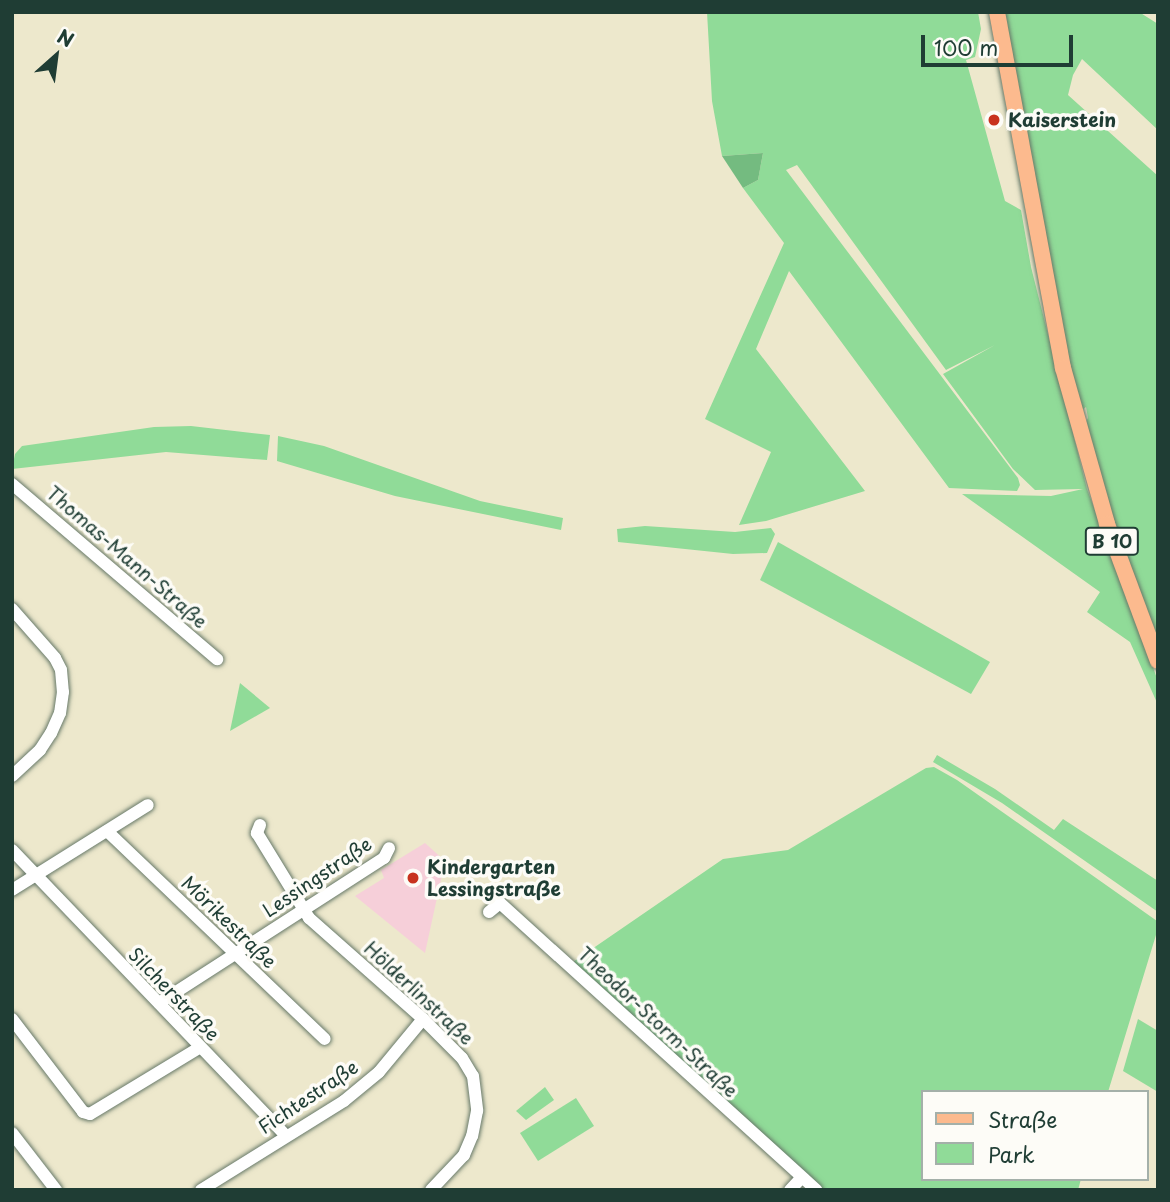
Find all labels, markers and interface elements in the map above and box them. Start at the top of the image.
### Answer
north arrow [21,21,91,91]
scale bar [925,21,1077,65]
text: N [53,22,79,53]
text: 100 m [934,31,998,63]
place label: Kaiserstein [1008,109,1116,131]
marker: Kaiserstein [986,112,1002,128]
street label: Thomas-Mann-Straße [42,481,212,633]
road number: B 10 [1084,526,1140,556]
street label: Lessingstraße [258,832,376,922]
place label: Kindergarten Lessingstraße [427,856,561,900]
marker: Kindergarten Lessingstraße [405,870,421,886]
street label: Mörikestraße [177,871,281,973]
street label: Hölderlinstraße [360,937,478,1049]
street label: Theodor-Storm-Straße [574,942,742,1102]
street label: Silcherstraße [124,943,224,1045]
street label: Fichtestraße [254,1055,362,1139]
legend [922,1090,1149,1181]
text: Straße [988,1103,1057,1135]
text: Park [988,1138,1035,1170]

